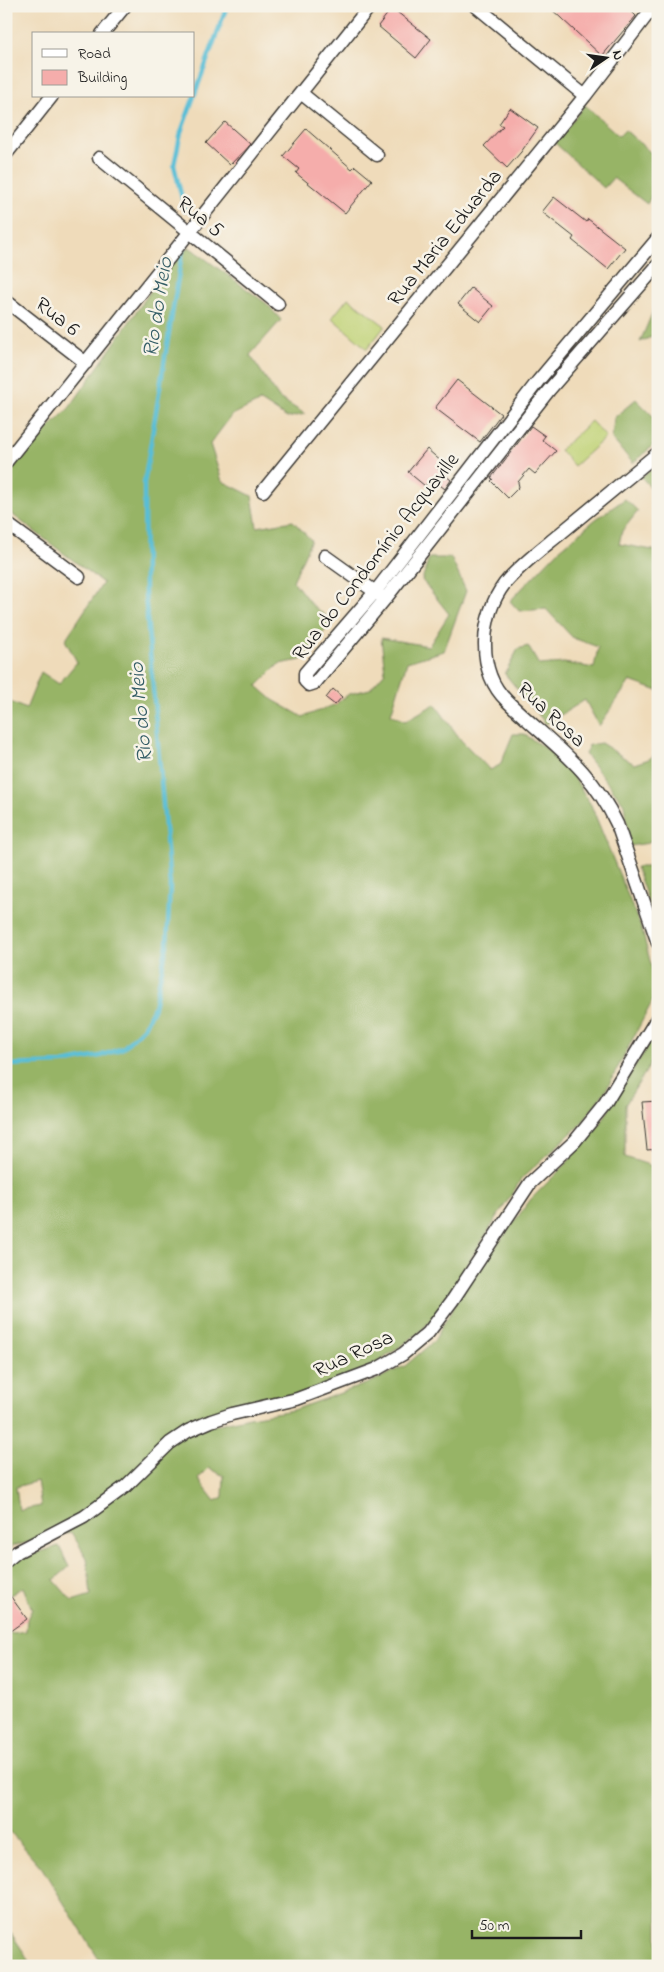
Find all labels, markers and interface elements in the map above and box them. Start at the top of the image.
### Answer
legend [32,32,195,98]
north arrow [582,32,632,82]
text: Road [78,43,111,65]
text: N [606,48,628,62]
text: Building [77,67,127,90]
street label: Rua Maria Eduarda [381,163,510,313]
street label: Rua 5 [170,189,229,246]
water label: Rio do Meio [135,254,183,360]
street label: Rua 6 [28,291,85,345]
street label: Rua do Condomínio Acquaville [286,446,468,668]
water label: Rio do Meio [122,659,162,764]
street label: Rua Rosa [509,676,592,755]
street label: Rua Rosa [309,1323,399,1386]
scale bar [472,1907,580,1939]
text: 50 m [479,1915,510,1937]

